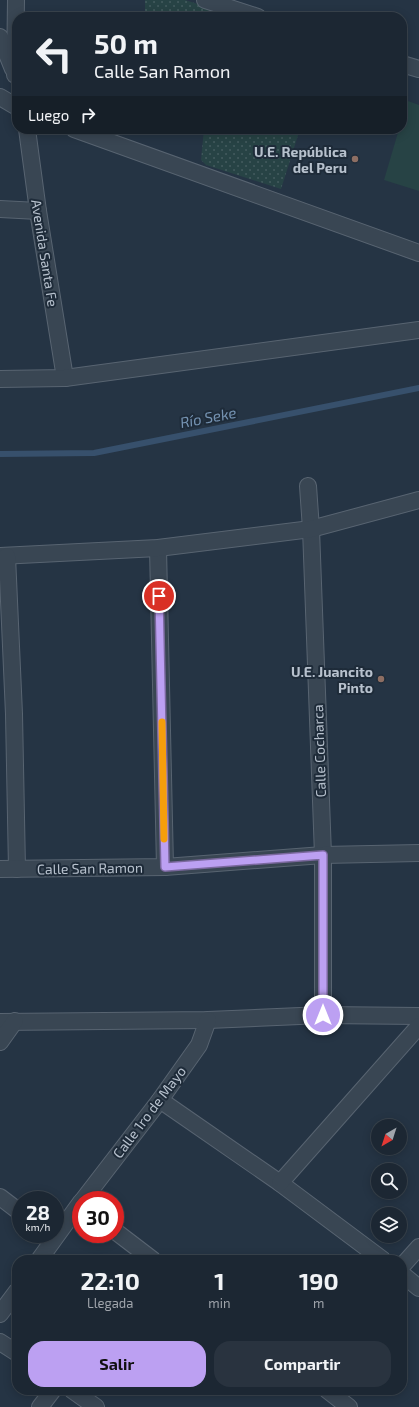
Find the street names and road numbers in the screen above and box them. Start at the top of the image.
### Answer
street label: Avenida Santa Fe [28,198,62,308]
street label: Calle Cocharca [309,704,329,798]
street label: Calle San Ramon [37,859,143,877]
street label: Calle 1ro de Mayo [109,1063,189,1161]

